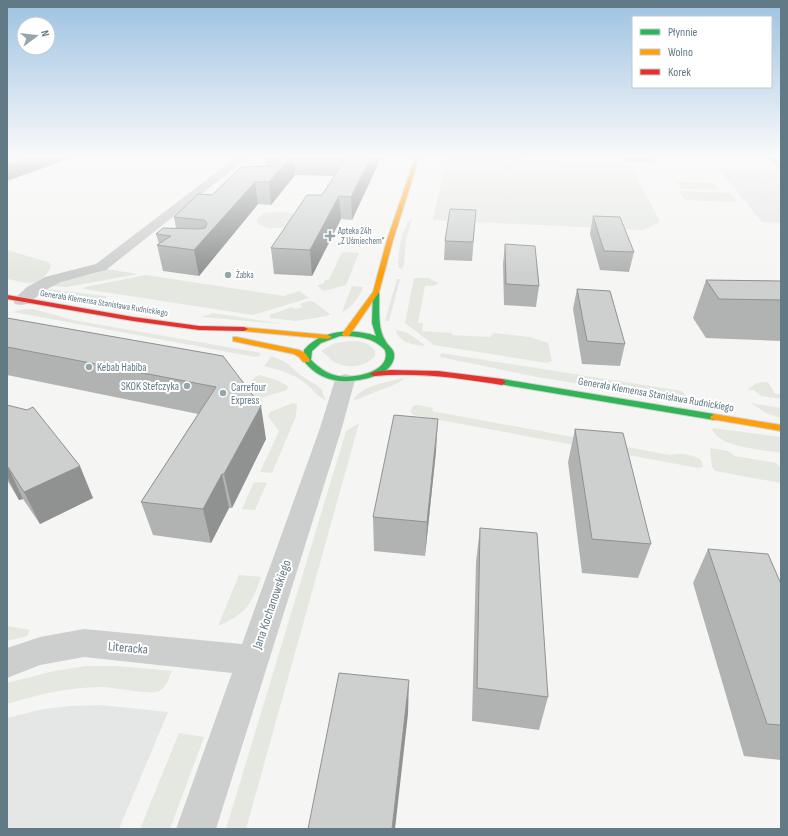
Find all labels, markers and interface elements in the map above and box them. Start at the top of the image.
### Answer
north arrow [16,16,56,56]
legend [632,16,772,88]
text: Płynnie [668,25,698,40]
text: N [38,29,52,38]
text: Wolno [668,45,693,60]
text: Korek [668,65,691,80]
place label: Apteka 24h „Z Uśmiechem” [337,226,385,247]
marker: Apteka 24h „Z Uśmiechem” [325,231,335,241]
place label: Żabka [236,269,254,281]
marker: Żabka [223,270,233,280]
street label: Generała Klemensa Stanisława Rudnickiego [39,288,169,319]
place label: Kebab Habiba [97,361,147,374]
marker: Kebab Habiba [84,362,94,372]
street label: Generała Klemensa Stanisława Rudnickiego [577,374,735,415]
place label: SKOK Stefczyka [121,380,179,393]
marker: SKOK Stefczyka [182,381,192,391]
place label: Carrefour Express [231,381,266,407]
marker: Carrefour Express [218,388,228,398]
street label: Jana Kochanowskiego [249,558,295,652]
street label: Literacka [107,638,149,658]

